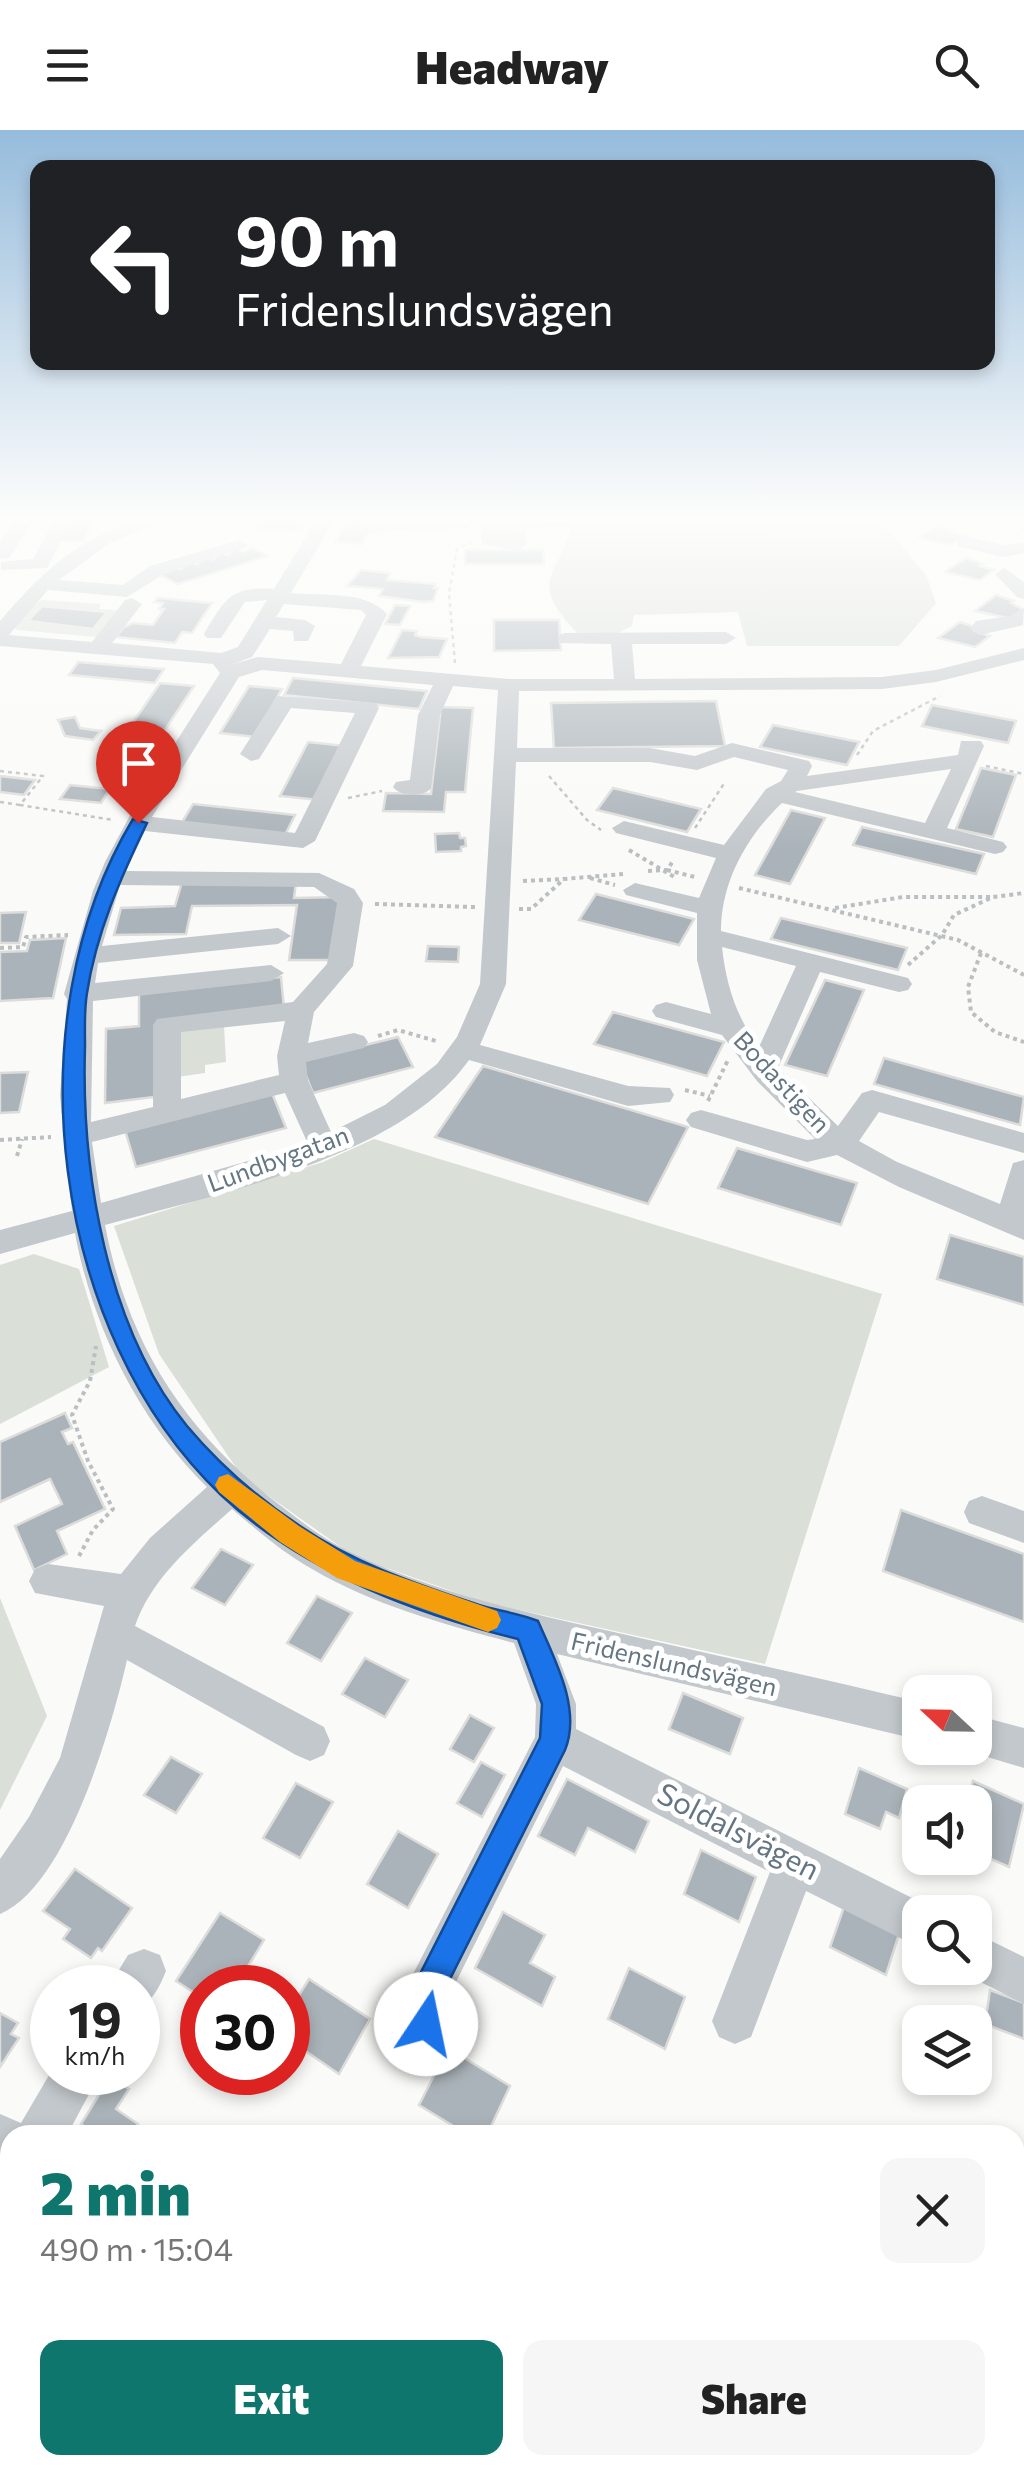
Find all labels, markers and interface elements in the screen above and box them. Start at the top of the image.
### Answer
icon: menu [40,38,95,93]
text: Headway [415,38,609,93]
icon: search [929,38,984,93]
text: 90 m [235,195,399,280]
icon: left [70,200,200,330]
text: Fridenslundsvägen [235,280,613,335]
pin [96,721,181,824]
icon: arrive [111,736,166,791]
street label: Bodastigen [728,1025,837,1138]
street label: Lundbygatan [203,1119,352,1198]
street label: Fridenslundsvägen [568,1625,780,1701]
north arrow [902,1675,992,1765]
map controls [902,1675,992,2095]
street label: Soldalsvägen [652,1773,826,1886]
button: sound [902,1785,992,1875]
button: search [902,1895,992,1985]
speed limit sign: 30 [180,1965,310,2095]
position arrow [374,1972,478,2076]
text: 19 [68,1987,122,2048]
button: layers [902,2005,992,2095]
text: km/h [65,2040,125,2070]
text: 2 min [40,2154,191,2227]
button: close [880,2158,985,2263]
text: 490 m · 15:04 [40,2228,233,2268]
button: Exit [40,2340,503,2455]
button: Share [523,2340,985,2455]

